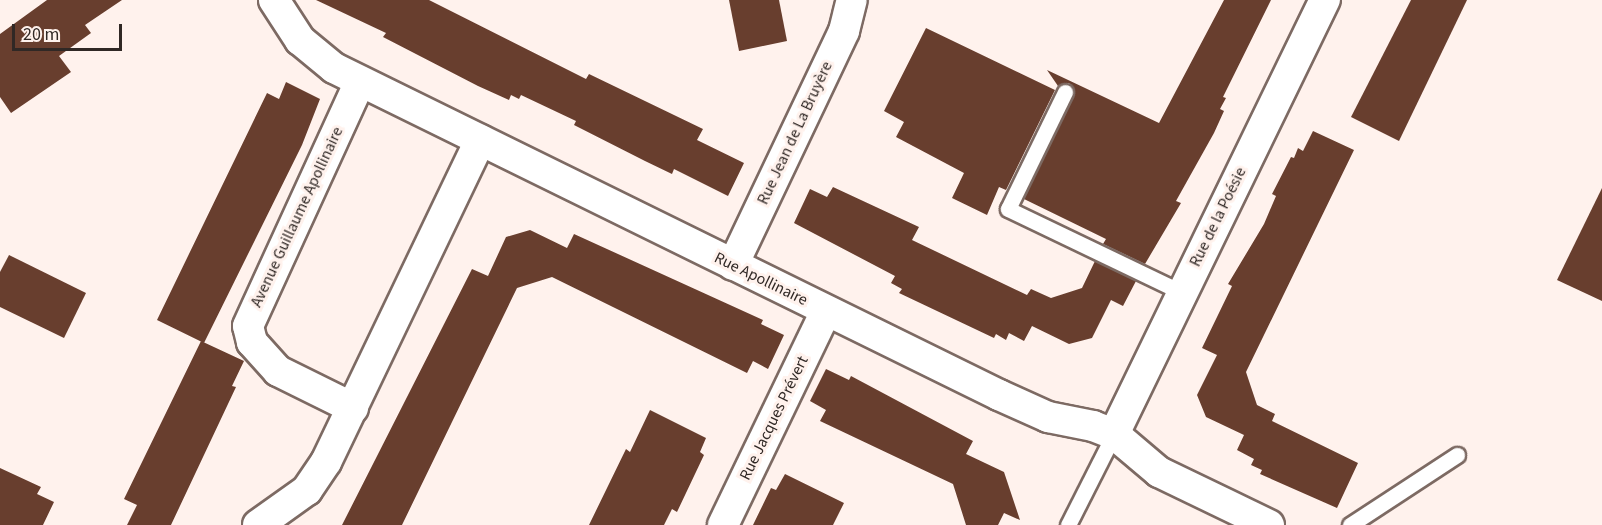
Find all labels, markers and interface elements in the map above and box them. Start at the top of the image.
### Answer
scale bar [15,12,124,50]
text: 20 m [23,22,59,47]
street label: Rue Jean de La Bruyère [753,58,837,208]
street label: Avenue Guillaume Apollinaire [247,124,347,310]
street label: Rue de la Poésie [1186,164,1250,270]
street label: Rue Apollinaire [711,248,811,310]
street label: Rue Jacques Prévert [736,353,812,483]

